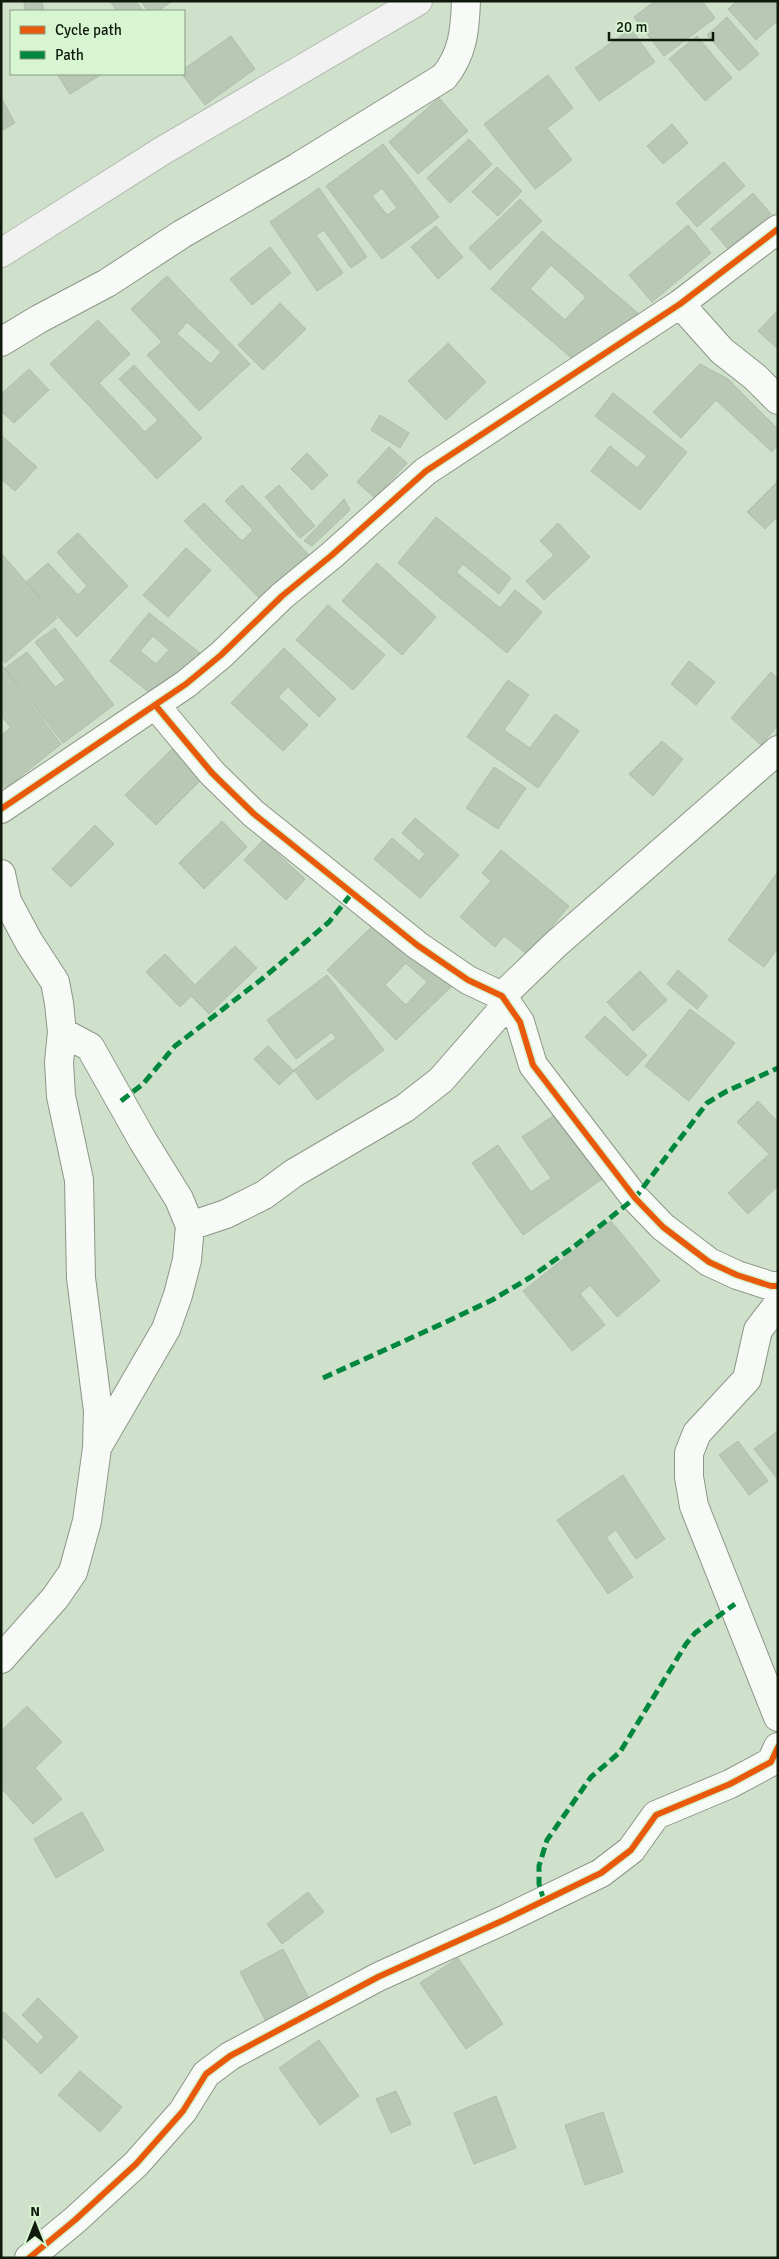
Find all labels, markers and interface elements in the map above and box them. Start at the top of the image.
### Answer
legend [10,10,185,75]
scale bar [609,10,713,42]
text: 20 m [616,18,647,36]
text: Cycle path [55,21,122,39]
text: Path [55,46,84,64]
north arrow [10,2199,60,2249]
text: N [30,2203,40,2220]

